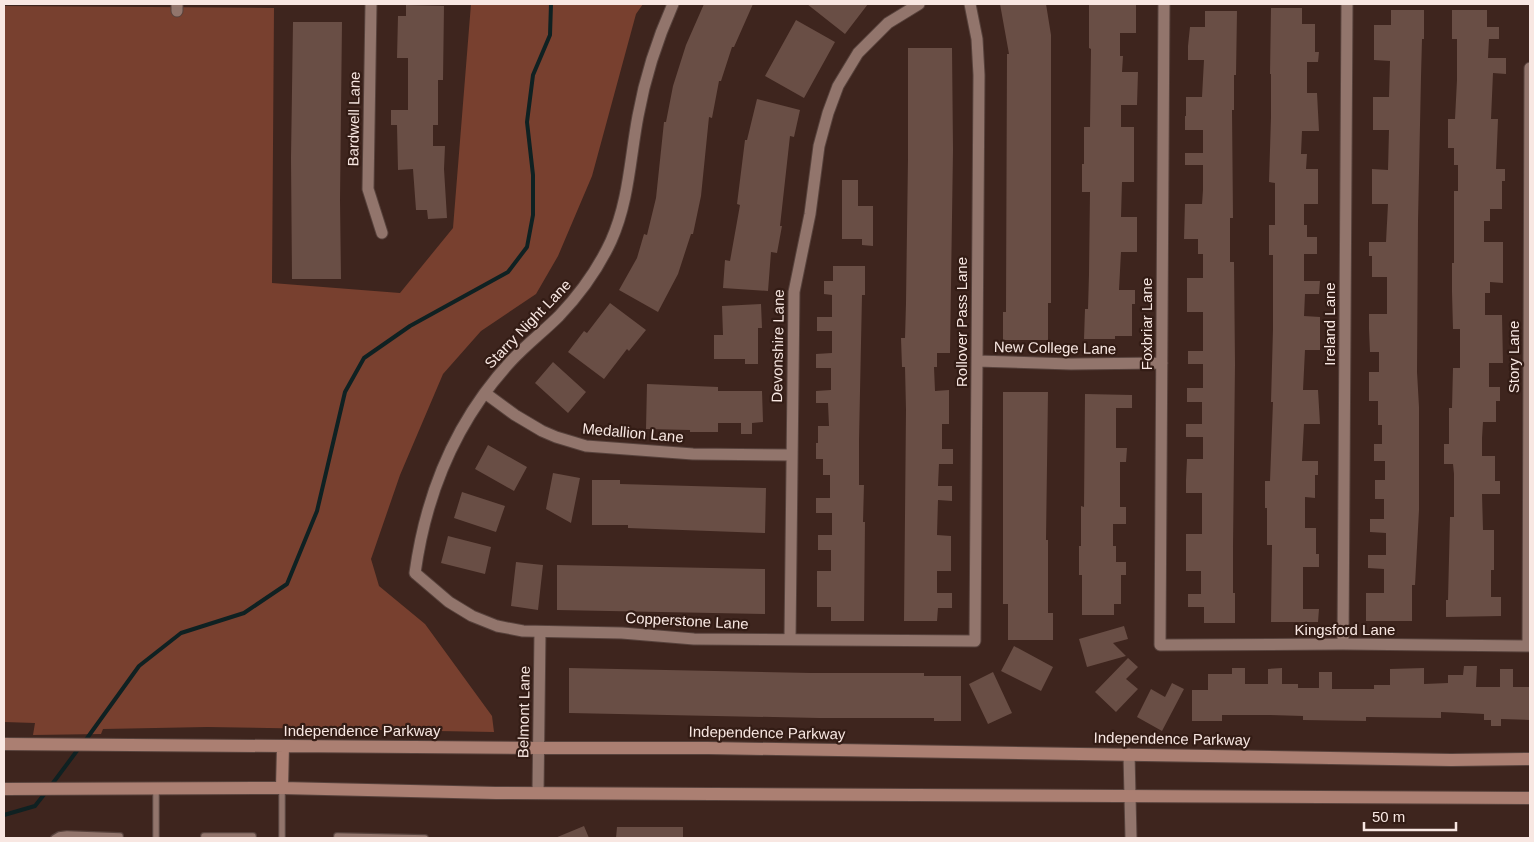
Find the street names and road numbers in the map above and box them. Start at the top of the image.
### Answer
street label: Bardwell Lane [344,71,363,167]
street label: Rollover Pass Lane [953,257,970,387]
street label: Starry Night Lane [481,276,574,372]
street label: Foxbriar Lane [1138,278,1155,370]
street label: Ireland Lane [1321,282,1338,366]
street label: Devonshire Lane [768,289,787,403]
street label: Story Lane [1505,321,1522,393]
street label: New College Lane [994,338,1116,357]
street label: Medallion Lane [582,420,684,445]
street label: Copperstone Lane [625,609,749,632]
street label: Kingsford Lane [1295,621,1395,638]
street label: Belmont Lane [514,666,533,758]
street label: Independence Parkway [284,722,441,739]
street label: Independence Parkway [688,723,846,742]
street label: Independence Parkway [1093,729,1251,748]

